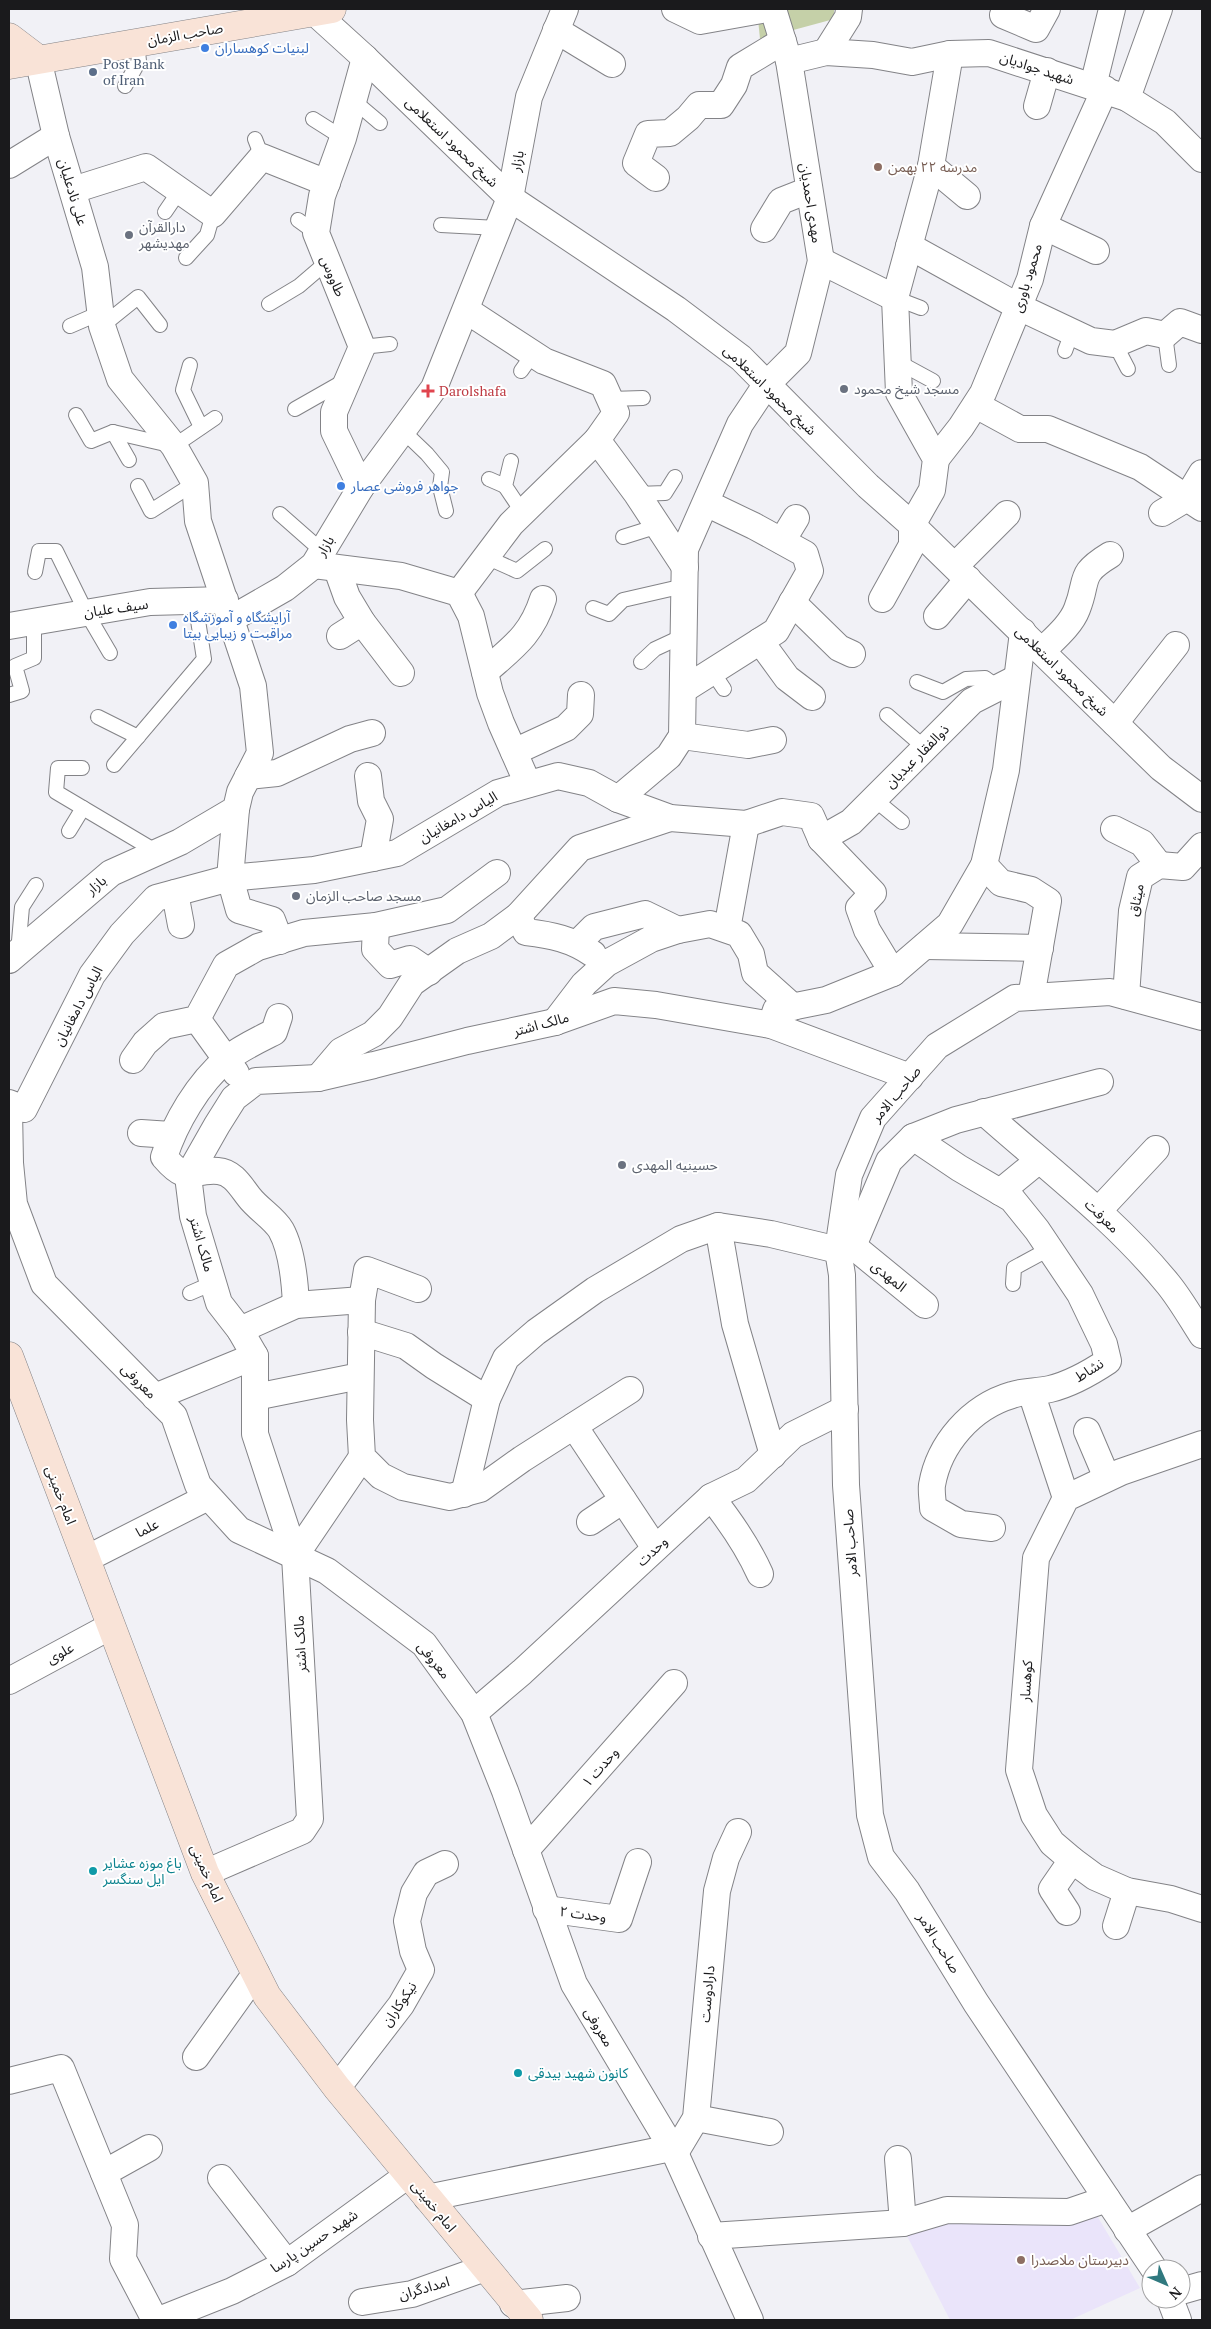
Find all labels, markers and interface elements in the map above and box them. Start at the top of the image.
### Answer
street label: صاحب الزمان [146,17,225,50]
place label: لبنیات کوهساران [215,38,309,57]
marker: لبنیات کوهساران [199,42,211,54]
street label: شهید جوادیان [998,47,1077,88]
place label: Post Bank of Iran [103,54,165,89]
marker: Post Bank of Iran [87,66,99,78]
street label: شیخ محمود استعلامی [400,92,503,193]
street label: بازار [505,149,528,174]
street label: علی نادعلیان [54,156,93,228]
place label: مدرسه ۲۲ بهمن [888,157,977,176]
street label: مهدی احمدیان [796,161,827,244]
marker: مدرسه ۲۲ بهمن [872,161,884,173]
place label: دارالقرآن مهدیشهر [138,217,190,252]
marker: دارالقرآن مهدیشهر [123,229,135,241]
street label: محمود باوری [1007,241,1046,315]
street label: طاووس [316,252,351,299]
street label: شیخ محمود استعلامی [718,340,821,441]
place label: مسجد شیخ محمود [854,379,959,400]
place label: Darolshafa [439,381,507,400]
marker: مسجد شیخ محمود [838,383,850,395]
marker: Darolshafa [421,384,435,398]
place label: جواهر فروشی عصار [350,476,458,495]
marker: جواهر فروشی عصار [335,480,347,492]
street label: بازار [310,532,338,561]
street label: سیف علیان [82,594,150,621]
place label: آرایشگاه و آموزشگاه مراقبت و زیبایی بیتا [183,607,292,642]
marker: آرایشگاه و آموزشگاه مراقبت و زیبایی بیتا [167,619,179,631]
street label: شیخ محمود استعلامی [1010,621,1113,722]
street label: ذوالفقار عبدیان [880,719,953,792]
street label: الیاس دامغانیان [415,786,501,847]
street label: بازار [81,870,110,899]
street label: میثاق [1123,882,1148,918]
place label: مسجد صاحب الزمان [306,886,422,905]
marker: مسجد صاحب الزمان [290,890,302,902]
street label: الیاس دامغانیان [49,962,107,1049]
street label: مالک اشتر [510,1007,571,1040]
street label: صاحب الامر [866,1061,925,1127]
place label: حسینیه المهدی [632,1155,718,1174]
marker: حسینیه المهدی [616,1159,628,1171]
street label: معرفت [1081,1194,1124,1237]
street label: مالک اشتر [185,1213,219,1274]
street label: المهدی [868,1256,911,1296]
street label: نشاط [1071,1353,1107,1386]
street label: معروفی [117,1359,161,1403]
street label: امام خمینی [40,1463,81,1528]
street label: صاحب الامر [838,1508,861,1579]
street label: علما [132,1514,162,1541]
street label: وحدت [632,1531,671,1570]
street label: مالک اشتر [289,1615,311,1674]
street label: علوی [43,1637,77,1668]
street label: معروفی [413,1637,455,1682]
street label: کوهسار [1015,1659,1036,1703]
street label: وحدت ۱ [577,1743,622,1791]
street label: امام خمینی [184,1841,229,1906]
place label: باغ موزه عشایر ایل سنگسر [102,1853,182,1888]
marker: باغ موزه عشایر ایل سنگسر [87,1865,99,1877]
street label: وحدت ۲ [558,1901,608,1926]
street label: صاحب الامر [913,1908,966,1977]
street label: دارادوست [695,1964,718,2023]
street label: نیکوکاران [377,1977,421,2030]
street label: معروفی [580,2003,619,2050]
place label: کانون شهید بیدقی [528,2063,629,2082]
marker: کانون شهید بیدقی [512,2067,524,2079]
street label: امام خمینی [406,2176,461,2237]
street label: شهید حسین پارسا [266,2204,362,2278]
place label: دبیرستان ملاصدرا [1031,2250,1129,2269]
marker: دبیرستان ملاصدرا [1015,2254,1027,2266]
north arrow [1141,2259,1191,2309]
street label: امدادگران [396,2271,451,2304]
text: N [1165,2283,1186,2304]

